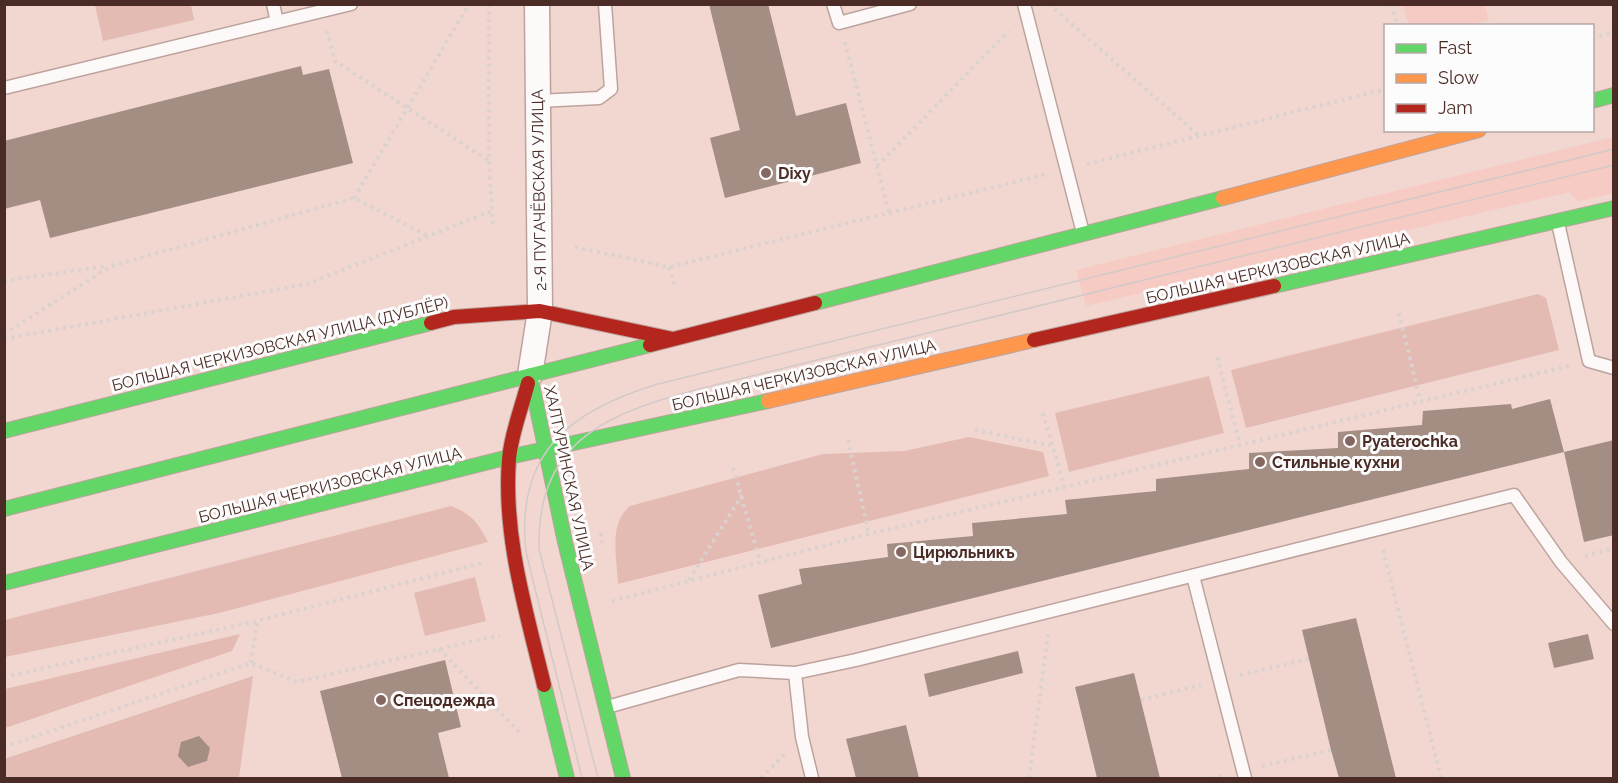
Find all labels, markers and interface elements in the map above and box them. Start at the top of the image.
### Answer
legend [1384,24,1594,132]
text: Fast [1438,37,1472,58]
text: Slow [1438,67,1479,88]
street label: 2-Я ПУГАЧЁВСКАЯ УЛИЦА [527,89,550,291]
text: Jam [1438,97,1473,118]
place label: Dixy [778,164,811,183]
marker: Dixy [759,166,773,180]
street label: БОЛЬШАЯ ЧЕРКИЗОВСКАЯ УЛИЦА [1144,228,1412,308]
street label: БОЛЬШАЯ ЧЕРКИЗОВСКАЯ УЛИЦА (ДУБЛЁР) [110,292,450,395]
street label: БОЛЬШАЯ ЧЕРКИЗОВСКАЯ УЛИЦА [670,335,938,415]
street label: ХАЛТУРИНСКАЯ УЛИЦА [540,384,598,572]
place label: Pyaterochka [1362,432,1458,451]
marker: Pyaterochka [1343,434,1357,448]
street label: БОЛЬШАЯ ЧЕРКИЗОВСКАЯ УЛИЦА [197,443,464,527]
place label: Стильные кухни [1272,453,1400,472]
marker: Стильные кухни [1253,455,1267,469]
place label: Цирюльникъ [913,543,1015,562]
marker: Цирюльникъ [894,545,908,559]
place label: Спецодежда [393,691,495,710]
marker: Спецодежда [374,693,388,707]

